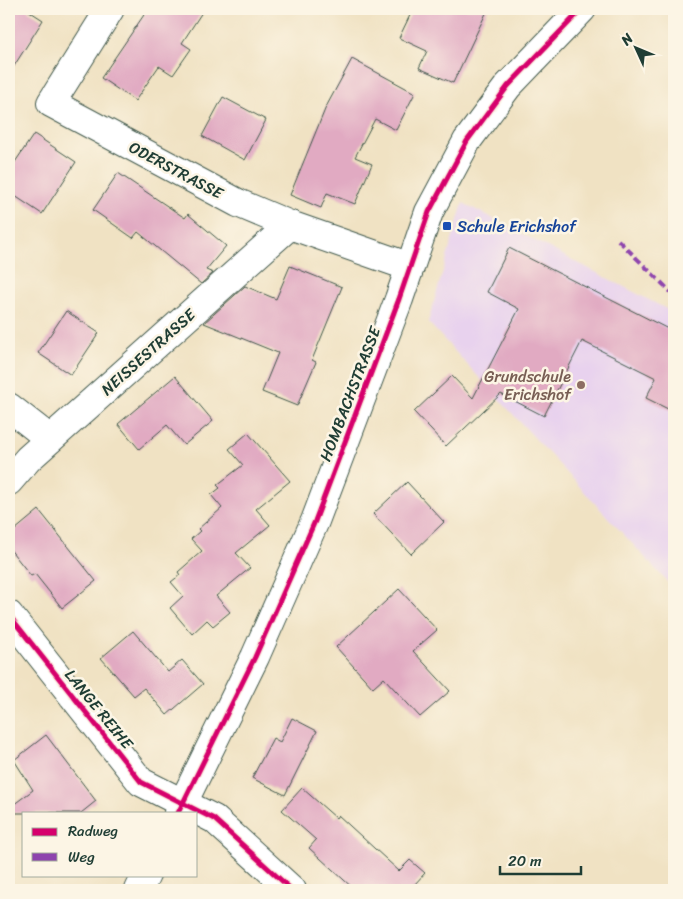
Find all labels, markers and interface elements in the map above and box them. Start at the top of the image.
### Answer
north arrow [610,22,660,72]
text: N [614,27,640,52]
street label: ODERSTRASSE [123,133,230,208]
place label: Schule Erichshof [457,212,578,241]
marker: Schule Erichshof [441,220,453,232]
street label: NEISSESTRASSE [94,300,203,403]
street label: HOMBACHSTRASSE [311,321,389,466]
place label: Grundschule Erichshof [484,362,573,409]
marker: Grundschule Erichshof [575,379,587,391]
street label: LANGE REIHE [57,662,142,757]
legend [22,812,198,876]
text: Radweg [68,818,118,844]
text: Weg [68,844,95,870]
scale bar [500,844,582,876]
text: 20 m [508,848,542,874]

